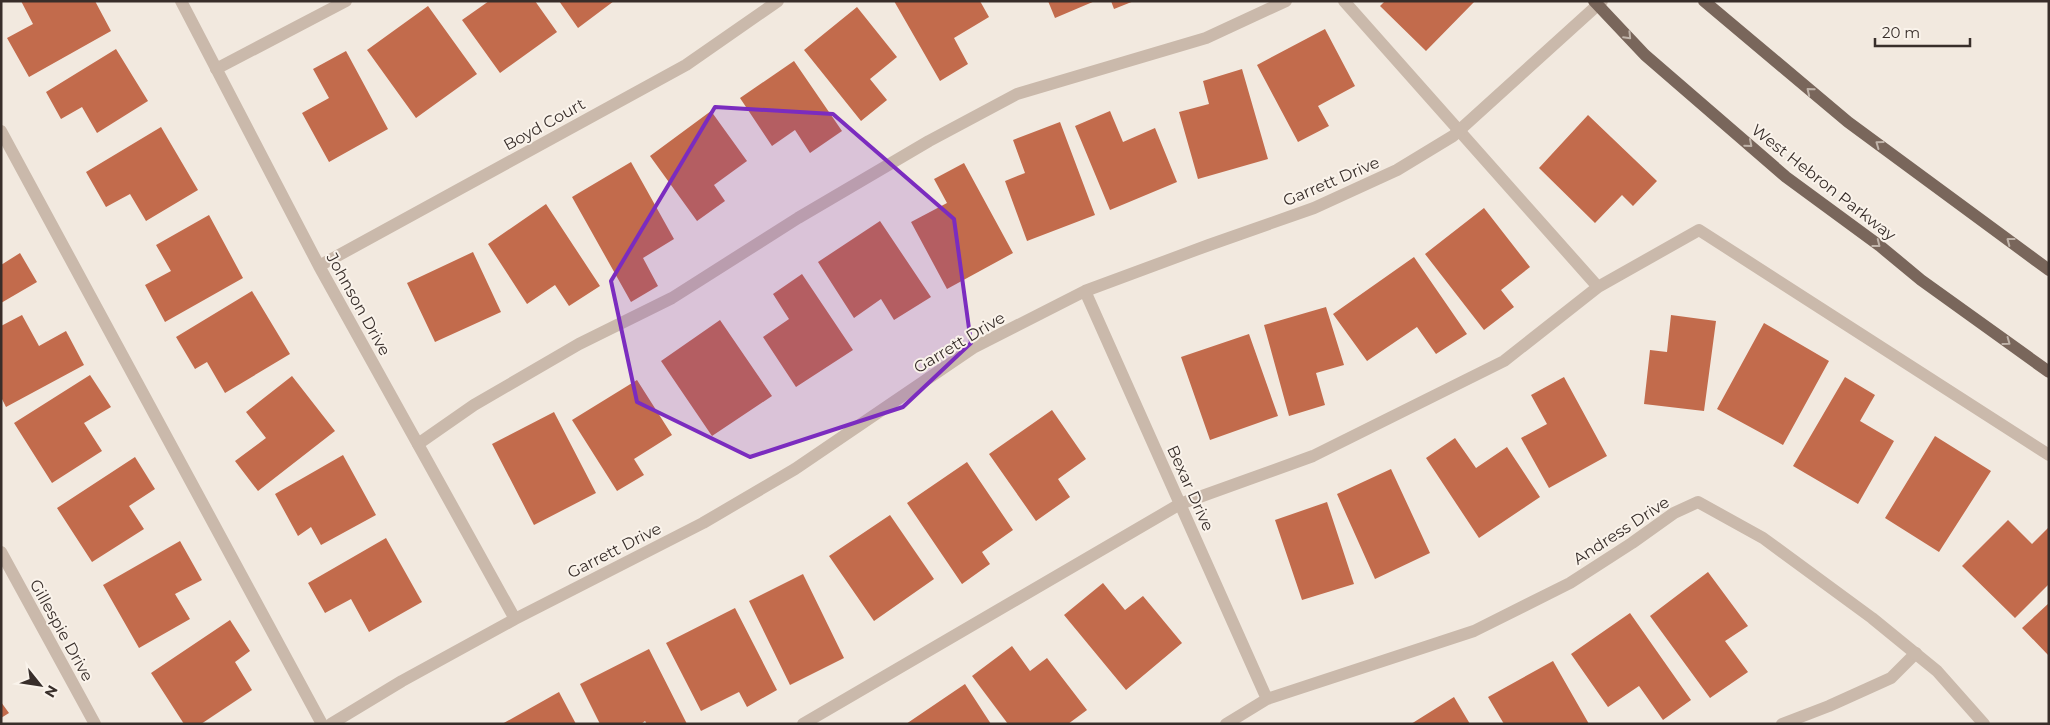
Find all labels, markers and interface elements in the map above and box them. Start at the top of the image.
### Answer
scale bar [1875,15,1970,47]
text: 20 m [1882,23,1920,42]
one-way arrow [1622,31,1631,40]
one-way arrow [1807,89,1816,97]
street label: Boyd Court [500,94,589,155]
street label: West Hebron Parkway [1748,120,1900,245]
one-way arrow [1743,139,1752,148]
one-way arrow [1875,141,1885,150]
street label: Garrett Drive [1280,153,1382,210]
one-way arrow [2007,238,2016,246]
one-way arrow [1871,239,1880,247]
street label: Johnson Drive [322,249,395,359]
street label: Garrett Drive [910,308,1008,377]
one-way arrow [2001,336,2011,345]
street label: Bexar Drive [1163,442,1218,534]
street label: Andress Drive [1570,492,1673,569]
street label: Garrett Drive [564,519,664,582]
street label: Gillespie Drive [26,576,97,685]
north arrow [15,660,65,710]
text: N [41,682,62,701]

